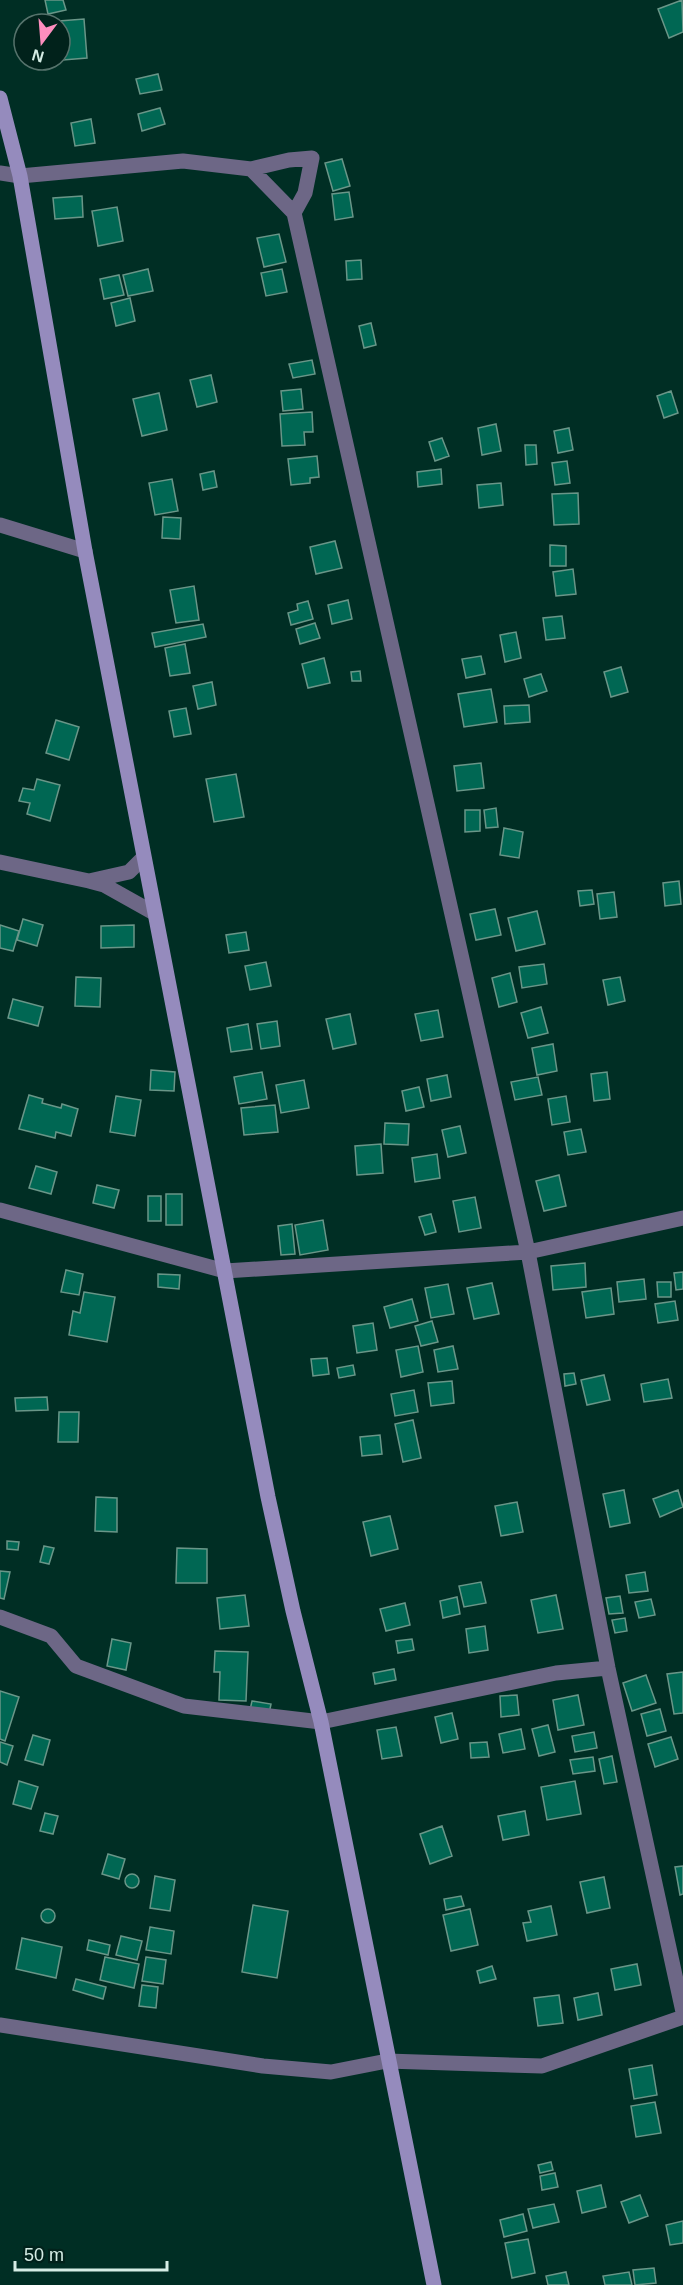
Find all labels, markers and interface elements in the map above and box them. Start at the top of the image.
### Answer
north arrow [12,12,72,72]
text: N [30,46,46,66]
scale bar [15,2234,166,2272]
text: 50 m [24,2245,64,2265]

